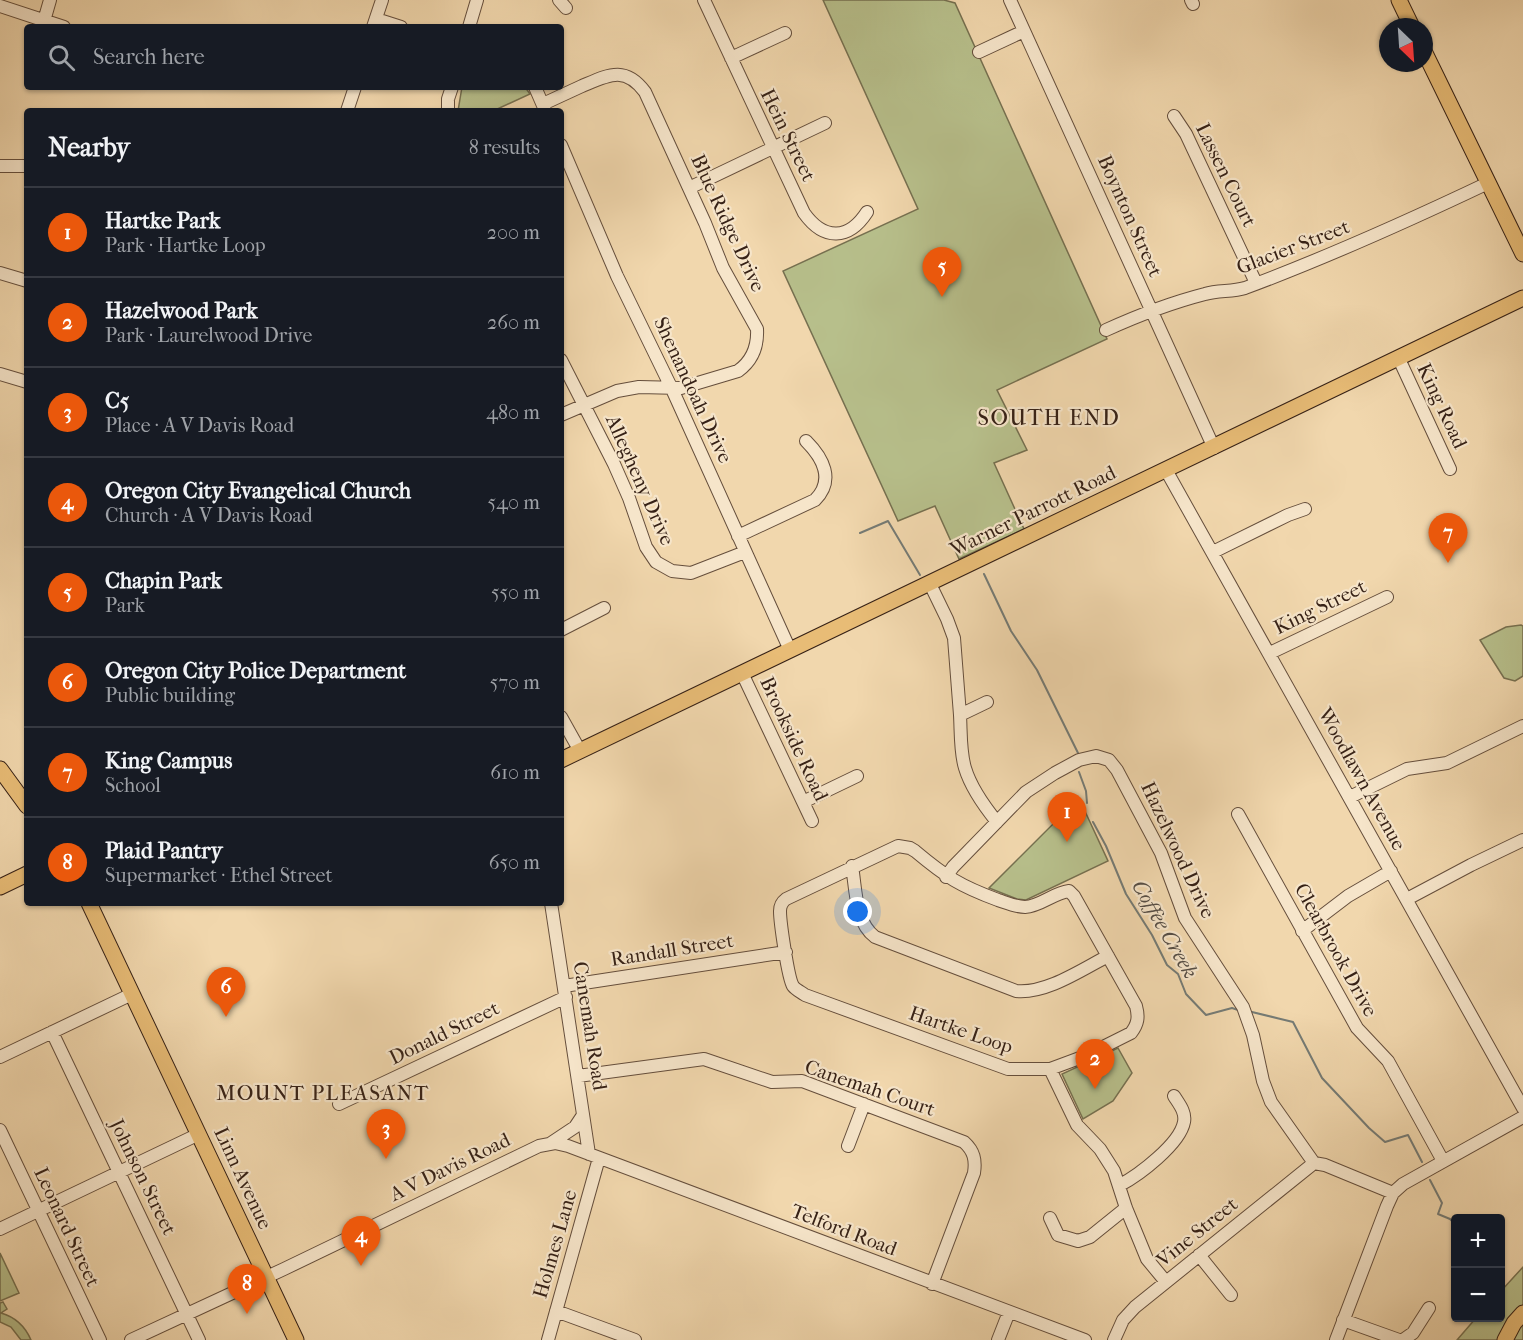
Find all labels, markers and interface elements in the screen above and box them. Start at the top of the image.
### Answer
north arrow [1379,18,1433,72]
search box [24,24,564,90]
icon: search [45,41,78,74]
text: Search here [93,44,205,70]
street label: Hein Street [756,85,820,185]
street label: Lassen Court [1191,119,1261,231]
text: Nearby [48,132,130,163]
text: 8 results [469,136,540,159]
street label: Blue Ridge Drive [686,151,770,295]
street label: Boynton Street [1093,152,1167,280]
text: Hartke Park [105,208,220,234]
street label: Glacier Street [1233,215,1353,279]
text: 1 [64,221,71,244]
text: 200 m [487,221,540,244]
text: Park · Hartke Loop [105,234,266,257]
pin: 5 [922,248,962,297]
text: Hazelwood Park [105,298,258,324]
text: 2 [62,311,73,334]
text: 260 m [487,311,540,334]
street label: Shenandoah Drive [649,313,737,467]
text: Park · Laurelwood Drive [105,324,312,347]
street label: King Road [1412,360,1472,453]
text: C5 [105,388,129,414]
text: 3 [63,401,72,424]
text: 480 m [486,401,540,424]
district label: SOUTH END [978,405,1120,431]
street label: Allegheny Drive [601,410,679,549]
text: Place · A V Davis Road [105,414,294,437]
street label: Warner Parrott Road [946,460,1121,562]
text: Oregon City Evangelical Church [105,478,411,504]
text: 4 [62,491,73,514]
text: 540 m [488,491,540,514]
text: Church · A V Davis Road [105,504,313,527]
pin: 7 [1428,514,1468,563]
text: Chapin Park [105,568,222,594]
street label: King Street [1270,575,1370,639]
text: 5 [63,581,72,604]
text: 550 m [491,581,540,604]
text: Park [105,594,145,617]
text: Oregon City Police Department [105,658,406,684]
text: 6 [62,671,73,694]
text: 570 m [490,671,540,694]
street label: Brookside Road [755,673,833,806]
text: Public building [105,684,235,707]
street label: Woodlawn Avenue [1313,703,1411,854]
text: King Campus [105,748,232,774]
text: 7 [63,761,72,784]
text: 610 m [490,761,540,784]
text: School [105,774,161,797]
street label: Hazelwood Drive [1136,778,1220,922]
pin: 1 [1048,792,1086,842]
text: Plaid Pantry [105,838,222,864]
text: 8 [62,851,73,874]
text: 650 m [489,851,540,874]
text: Supermarket · Ethel Street [105,864,333,887]
water label: Coffee Creek [1127,876,1203,982]
street label: Clearbrook Drive [1290,879,1382,1021]
your location [843,897,872,926]
street label: Randall Street [609,929,735,971]
street label: Canemah Road [568,960,612,1093]
pin: 6 [206,968,246,1017]
street label: Donald Street [385,996,503,1070]
street label: Hartke Loop [906,1001,1016,1059]
pin: 2 [1076,1040,1114,1089]
street label: Canemah Court [802,1055,938,1121]
district label: MOUNT PLEASANT [216,1081,430,1105]
pin: 3 [366,1110,406,1159]
street label: Johnson Street [104,1114,181,1239]
street label: Linn Avenue [209,1123,277,1233]
street label: A V Davis Road [385,1127,515,1206]
street label: Leonard Street [29,1164,105,1290]
street label: Holmes Lane [529,1187,582,1301]
street label: Vine Street [1151,1192,1242,1272]
street label: Telford Road [788,1199,901,1261]
map controls [1451,1214,1505,1322]
button: + [1451,1214,1505,1268]
pin: 4 [342,1216,380,1266]
pin: 8 [228,1264,266,1314]
button: − [1451,1268,1505,1322]

